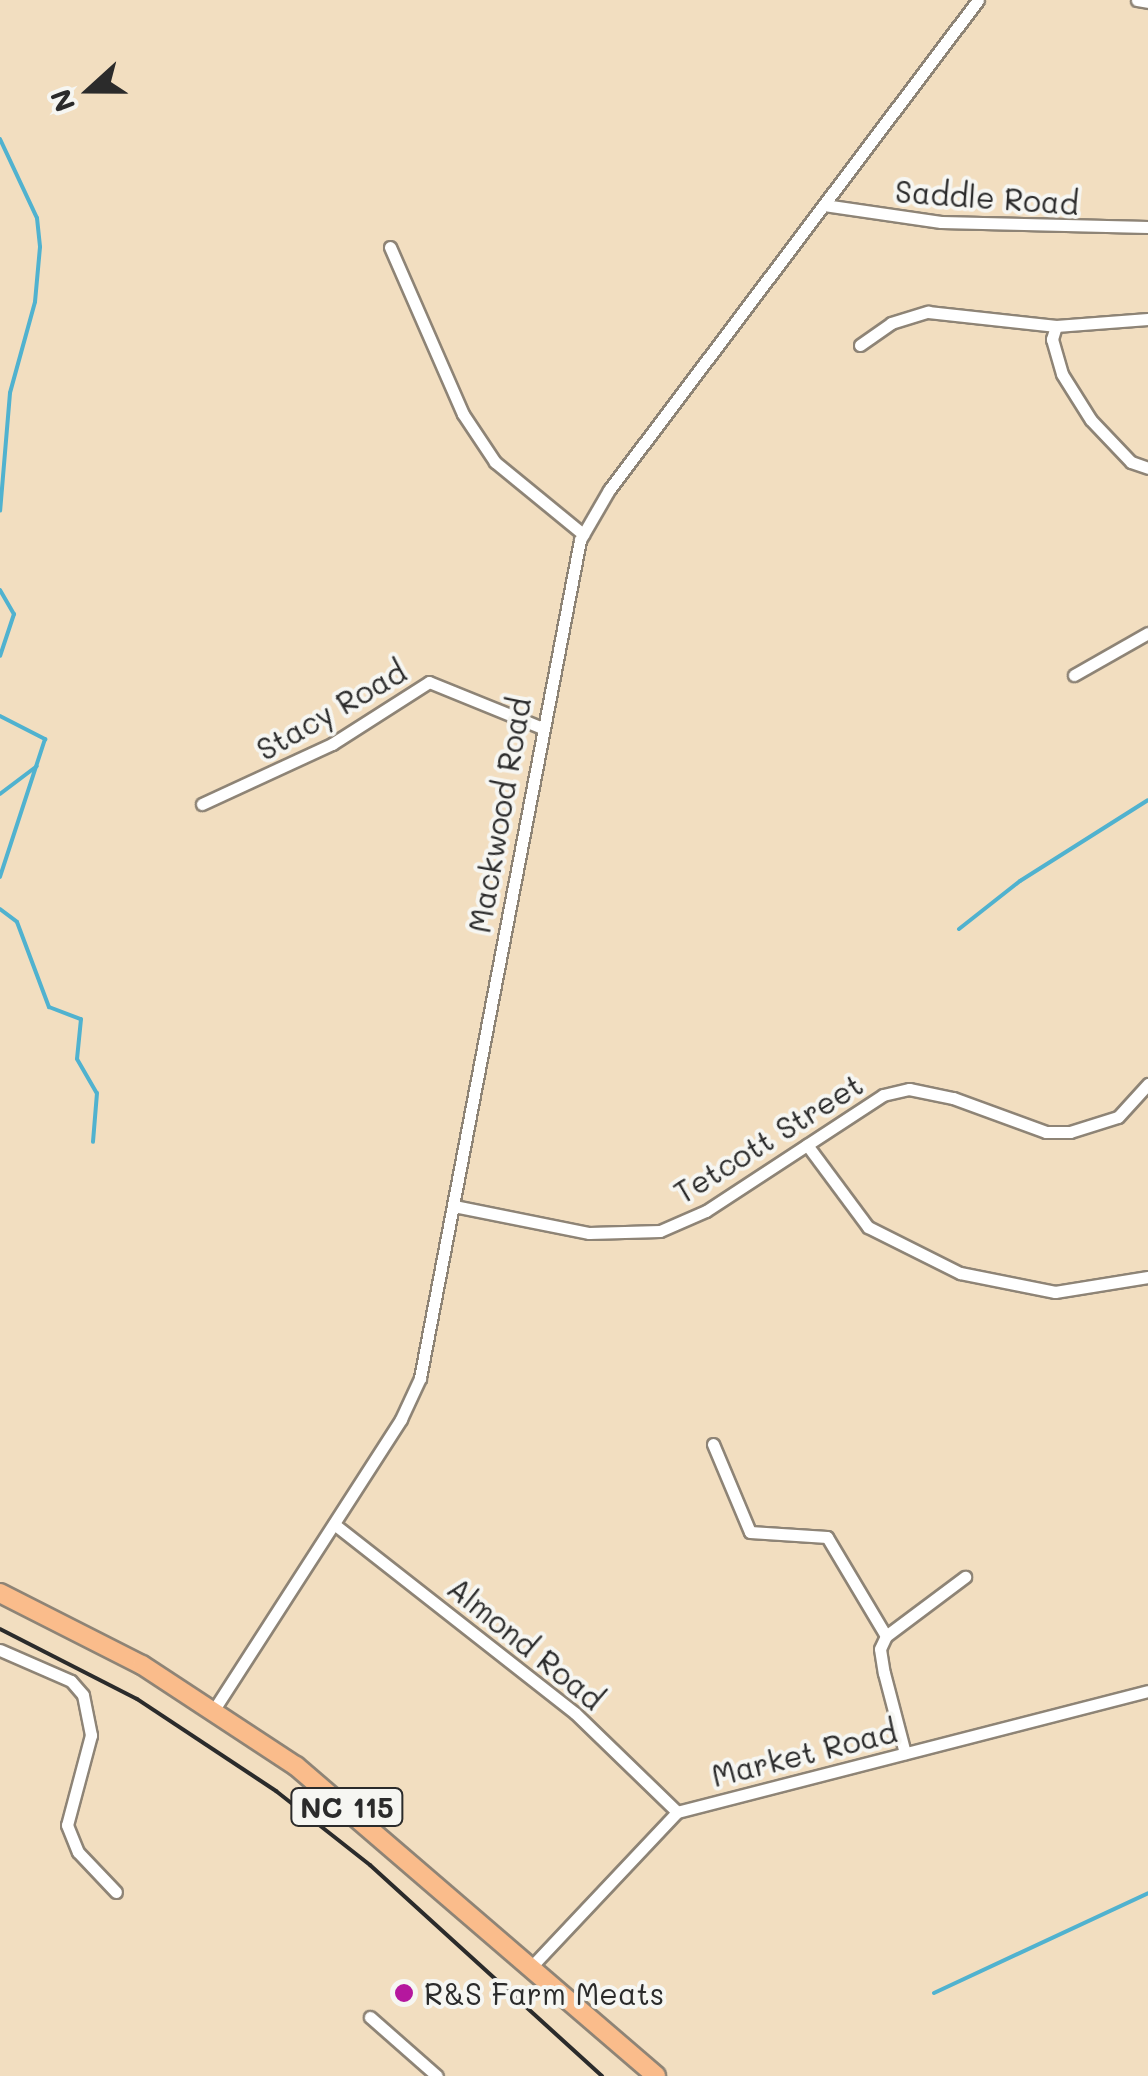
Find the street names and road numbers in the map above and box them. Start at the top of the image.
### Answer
street label: Saddle Road [894,173,1080,221]
street label: Stacy Road [250,653,412,767]
street label: Mackwood Road [461,694,537,936]
street label: Tetcott Street [667,1066,869,1210]
street label: Almond Road [441,1569,611,1717]
street label: Market Road [708,1713,900,1793]
road number: NC 115 [290,1784,404,1830]

